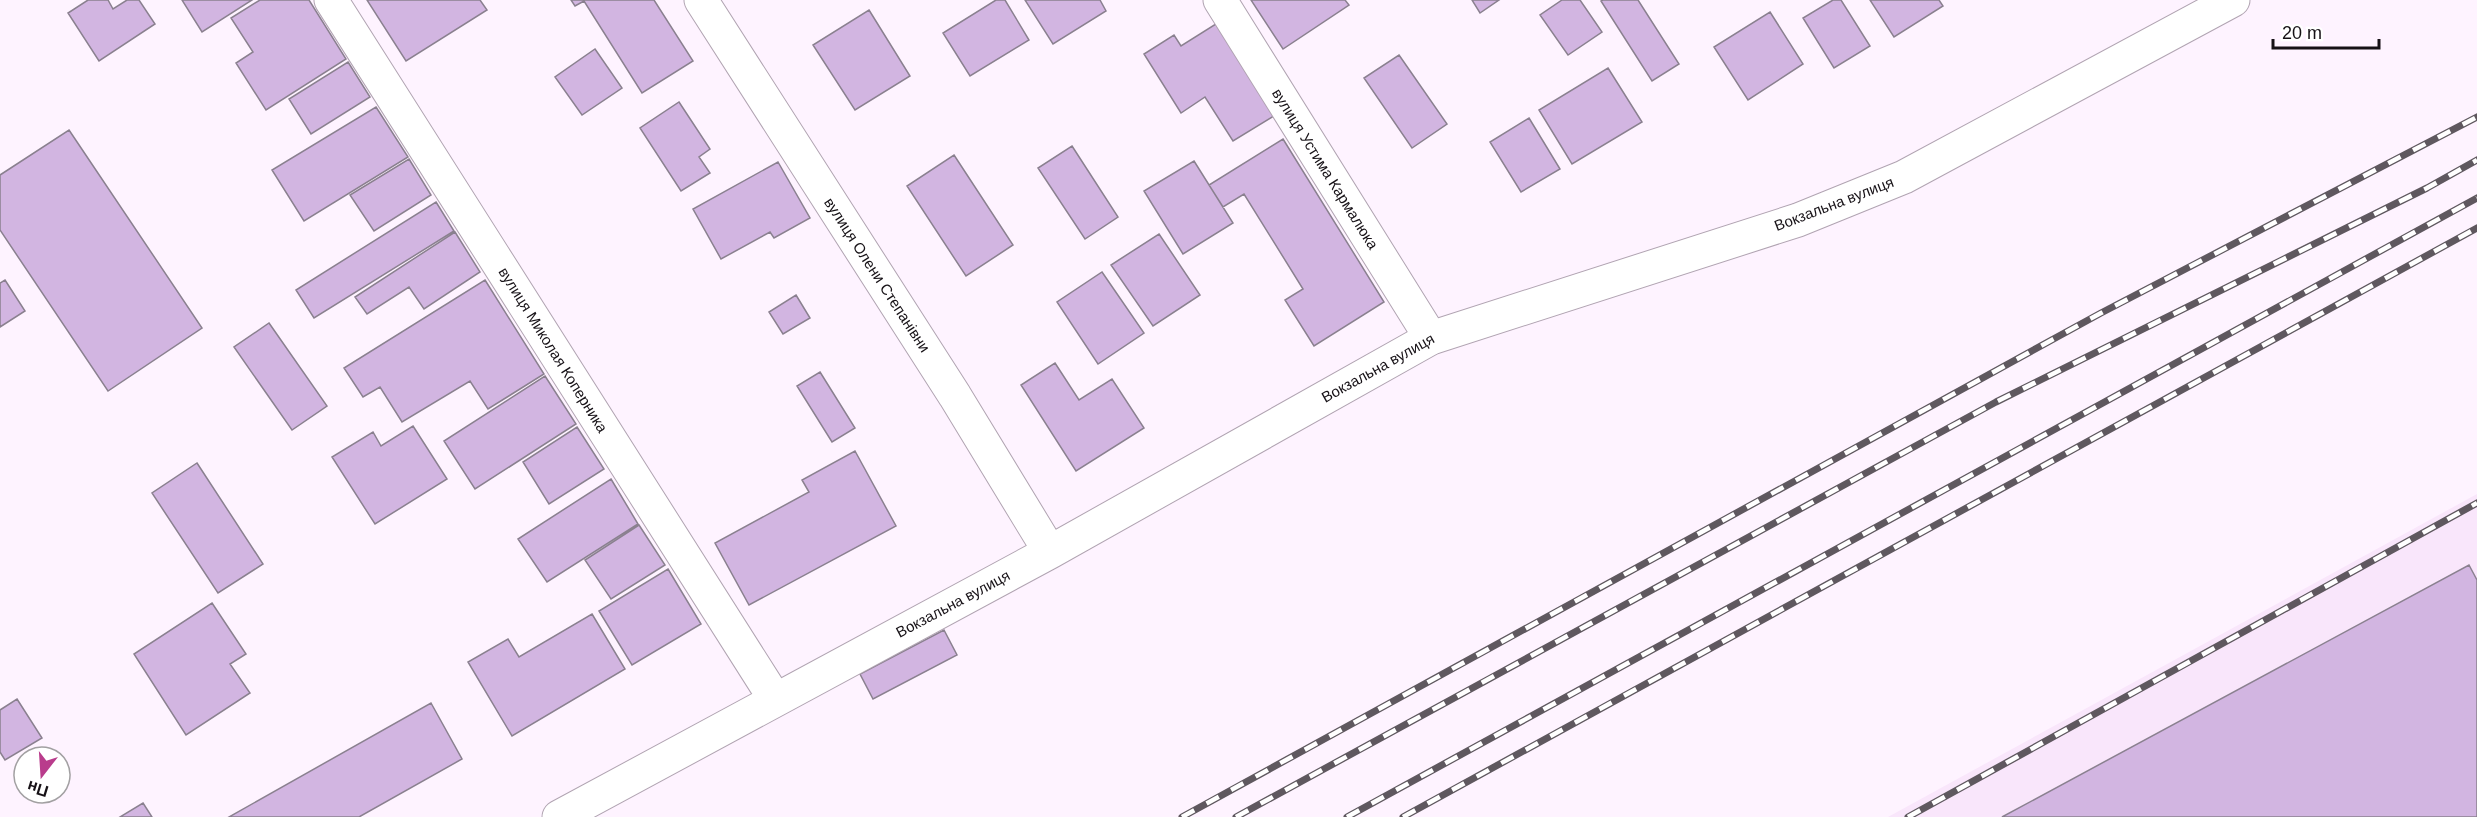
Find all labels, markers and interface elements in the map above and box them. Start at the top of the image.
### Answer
scale bar [2273,12,2380,50]
text: 20 m [2282,23,2322,43]
street label: вулиця Устима Кармалюка [1269,85,1382,253]
street label: Вокзальна вулиця [1772,173,1896,234]
street label: вулиця Олени Степанівни [821,194,934,355]
street label: вулиця Миколая Коперника [495,264,612,436]
street label: Вокзальна вулиця [1318,330,1437,406]
street label: Вокзальна вулиця [893,566,1013,641]
north arrow [12,745,72,805]
text: Пн [25,778,50,800]

